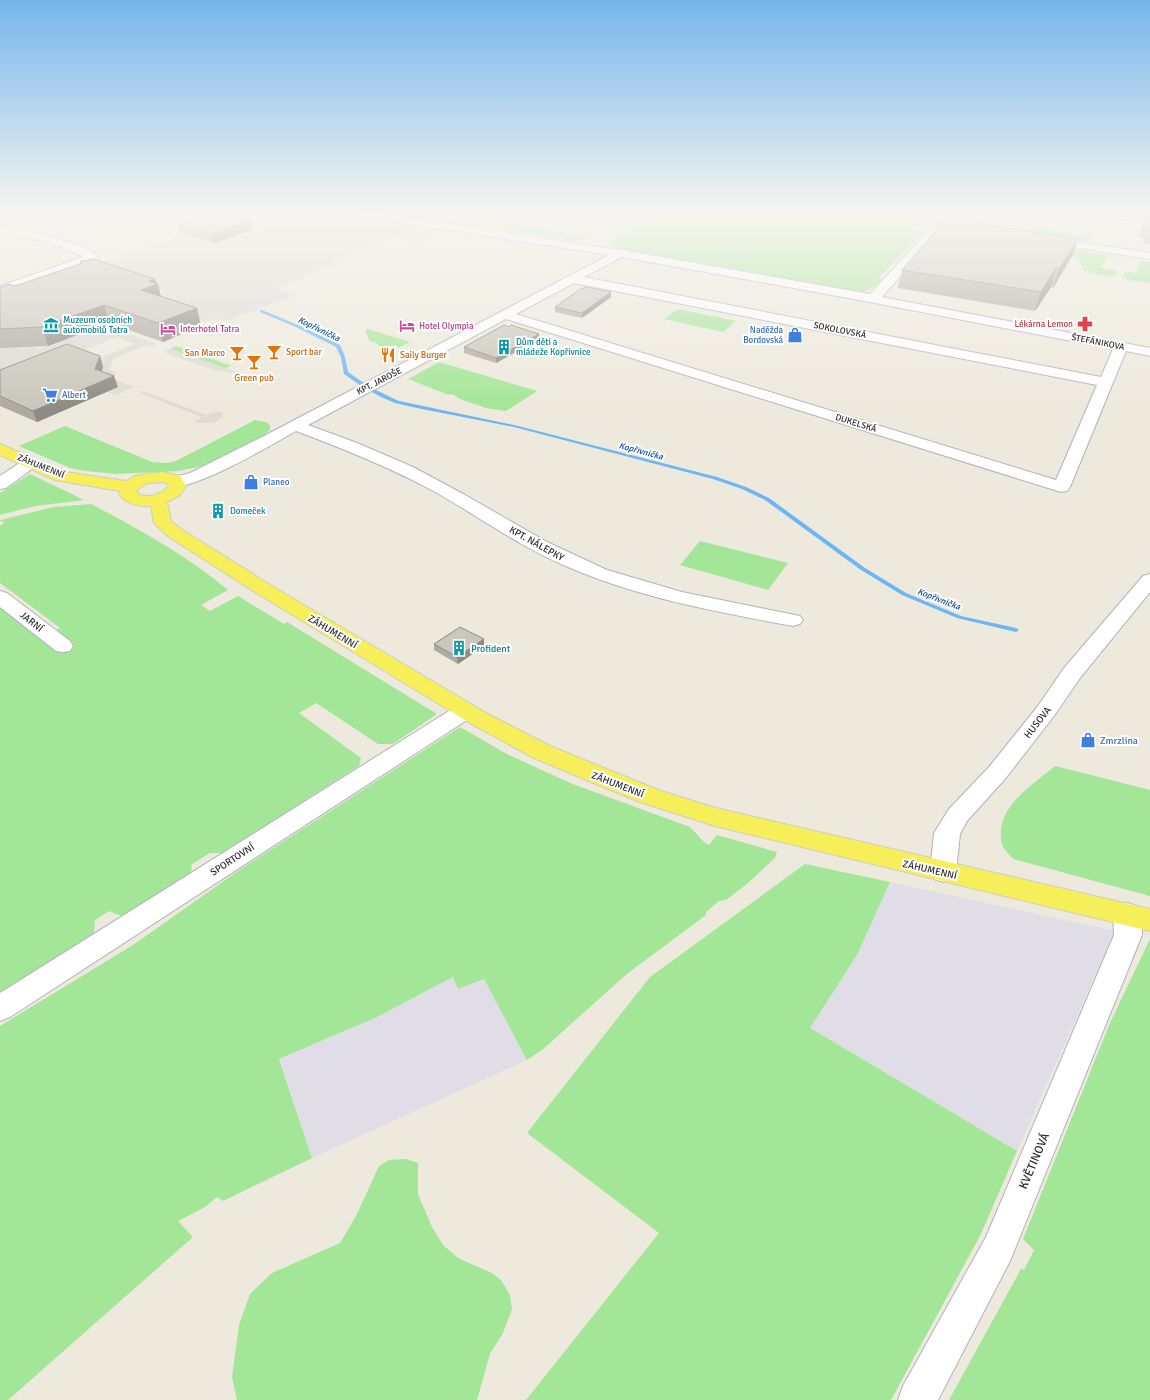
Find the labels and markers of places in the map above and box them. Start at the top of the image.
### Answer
place label: Muzeum osobních automobilů Tatra [63,315,132,336]
pharmacy icon: Lékárna Lemon [1076,315,1094,333]
museum icon: Muzeum osobních automobilů Tatra [42,316,60,334]
hotel icon: Hotel Olympia [398,317,416,335]
place label: Lékárna Lemon [1014,319,1073,330]
hotel icon: Interhotel Tatra [159,320,177,338]
place label: Hotel Olympia [419,321,474,332]
place label: Interhotel Tatra [180,324,240,335]
place label: Naděžda Bordovská [743,325,783,346]
shop icon: Naděžda Bordovská [786,326,804,344]
place label: Dům dětí a mládeže Kopřivnice [516,337,591,358]
building icon: Dům dětí a mládeže Kopřivnice [495,338,513,356]
bar icon: Sport bar [265,343,283,361]
bar icon: San Marco [228,344,246,362]
restaurant icon: Saily Burger [379,346,397,364]
place label: Sport bar [286,347,322,358]
place label: San Marco [185,348,225,359]
place label: Saily Burger [400,350,448,361]
bar icon: Green pub [245,353,263,371]
place label: Green pub [234,373,274,384]
supermarket icon: Albert [41,386,59,404]
place label: Albert [62,390,86,401]
shop icon: Planeo [242,473,260,491]
place label: Planeo [263,477,290,488]
building icon: Domeček [209,502,227,520]
place label: Domeček [230,506,266,517]
building icon: Profident [450,639,468,657]
place label: Profident [471,643,511,655]
shop icon: Zmrzlina [1079,731,1097,749]
place label: Zmrzlina [1100,735,1138,747]

